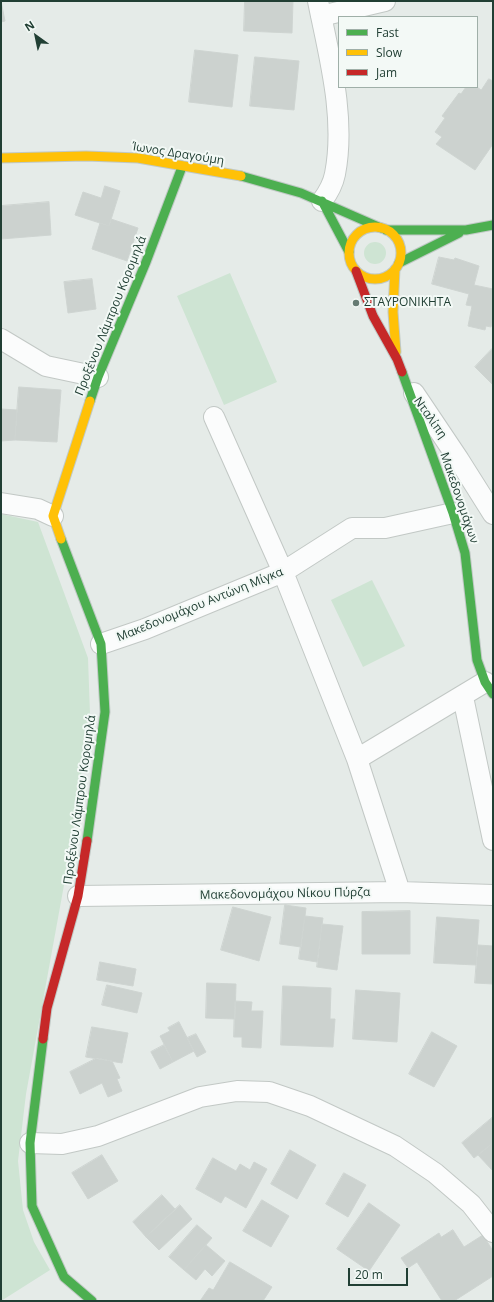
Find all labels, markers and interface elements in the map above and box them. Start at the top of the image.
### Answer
north arrow [16,16,56,56]
legend [338,16,478,88]
text: N [21,17,37,34]
text: Fast [376,24,399,41]
text: Slow [376,44,402,61]
text: Jam [376,64,397,81]
street label: Ίωνος Δραγούμη [131,140,225,168]
street label: Προξένου Λάμπρου Κορομηλά [72,234,150,398]
place label: ΣΤΑΥΡΟΝΙΚΗΤΑ [364,296,451,310]
marker: ΣΤΑΥΡΟΝΙΚΗΤΑ [351,298,361,308]
street label: Νταλίπη [410,394,450,442]
street label: Μακεδονομάχων [437,451,481,545]
street label: Μακεδονομάχου Αντώνη Μίγκα [115,565,285,645]
street label: Προξένου Λάμπρου Κορομηλά [61,714,99,886]
street label: Μακεδονομάχου Νίκου Πύρζα [200,885,370,903]
scale bar [350,1260,410,1286]
text: 20 m [355,1266,383,1283]

